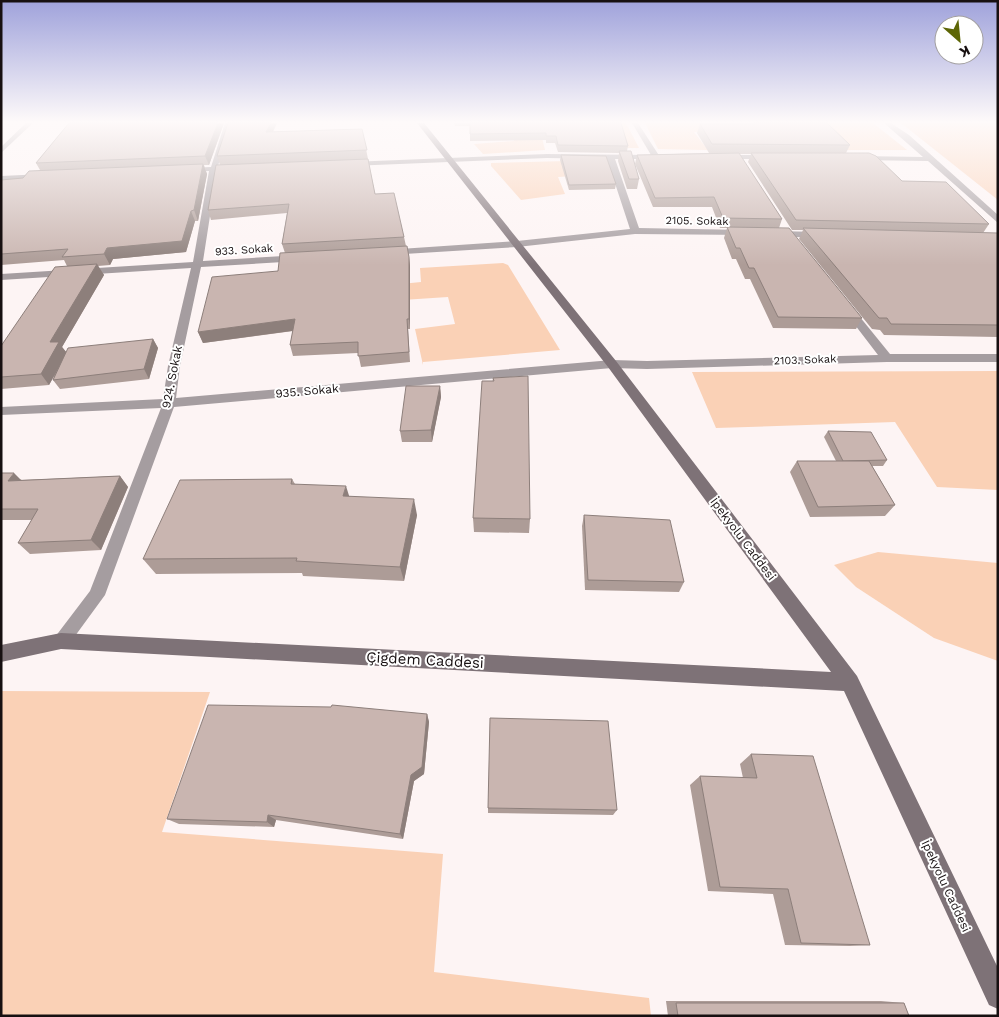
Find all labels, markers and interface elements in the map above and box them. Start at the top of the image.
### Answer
north arrow [934,15,984,65]
text: K [957,42,973,61]
street label: 2105. Sokak [665,214,729,228]
street label: 933. Sokak [214,241,274,259]
street label: 924. Sokak [159,344,185,410]
street label: 2103. Sokak [773,352,837,368]
street label: 935. Sokak [275,381,339,401]
street label: İpekyolu Caddesi [707,495,779,583]
street label: Çigdem Caddesi [366,648,484,672]
street label: İpekyolu Caddesi [919,838,973,934]

